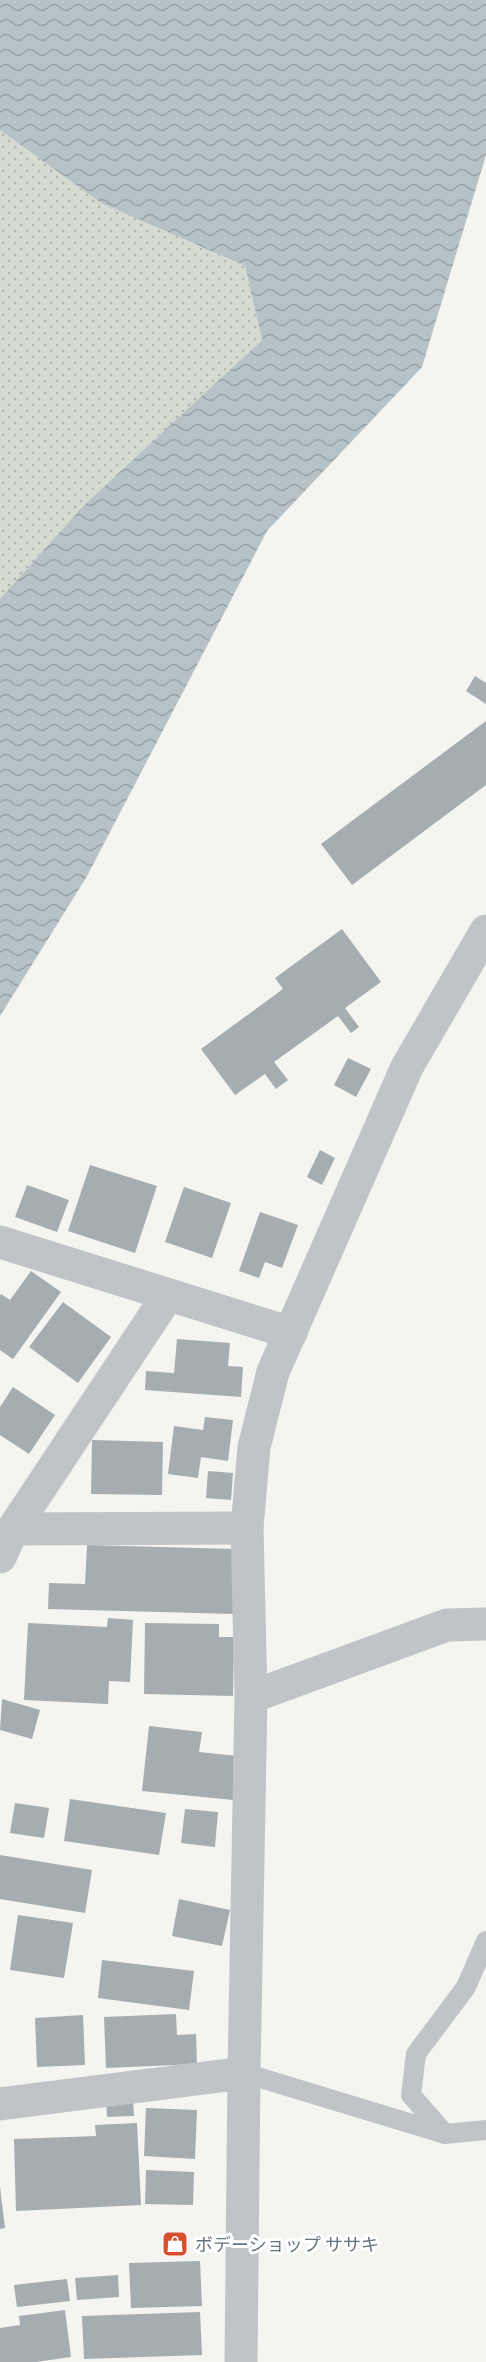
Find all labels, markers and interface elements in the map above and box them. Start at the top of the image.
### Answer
shop icon: ボデーショップ ササキ [160,2229,190,2259]
place label: ボデーショップ ササキ [195,2233,379,2256]

